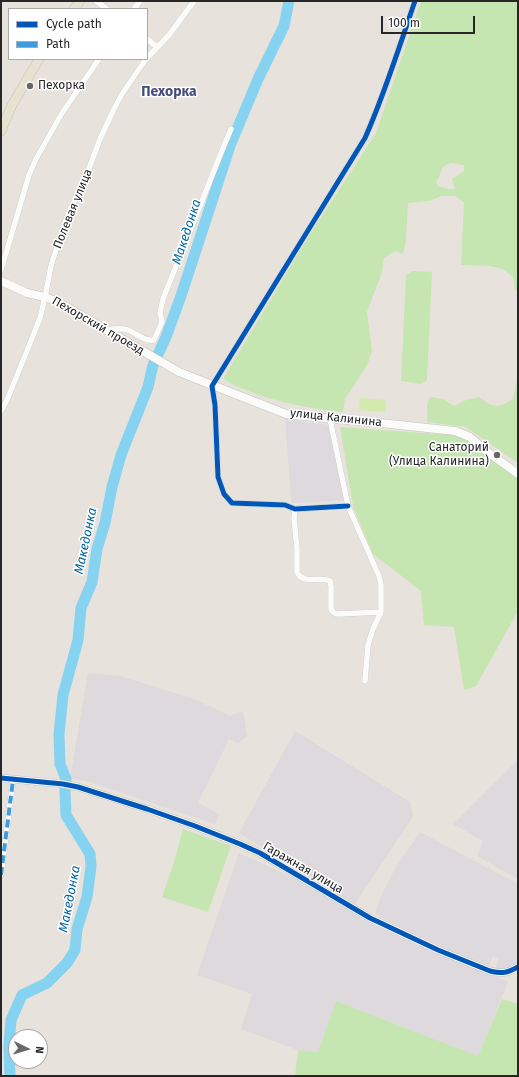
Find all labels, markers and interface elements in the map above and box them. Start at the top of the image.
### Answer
legend [8,8,148,60]
scale bar [383,8,477,34]
text: 100 m [388,16,420,30]
text: Cycle path [46,17,102,31]
text: Path [46,37,70,51]
place label: Пехорка [38,79,85,93]
marker: Пехорка [25,81,35,91]
district label: Пехорка [141,84,197,100]
street label: Полевая улица [50,167,96,251]
water label: Македонка [169,197,205,267]
street label: Пехорский проезд [49,294,147,358]
street label: улица Калинина [289,406,383,430]
place label: Санаторий (Улица Калинина) [389,441,489,469]
marker: Санаторий (Улица Калинина) [492,450,502,460]
water label: Македонка [71,506,101,576]
street label: Гаражная улица [260,839,346,897]
water label: Македонка [56,864,84,934]
north arrow [8,1029,48,1069]
text: N [33,1046,46,1054]

